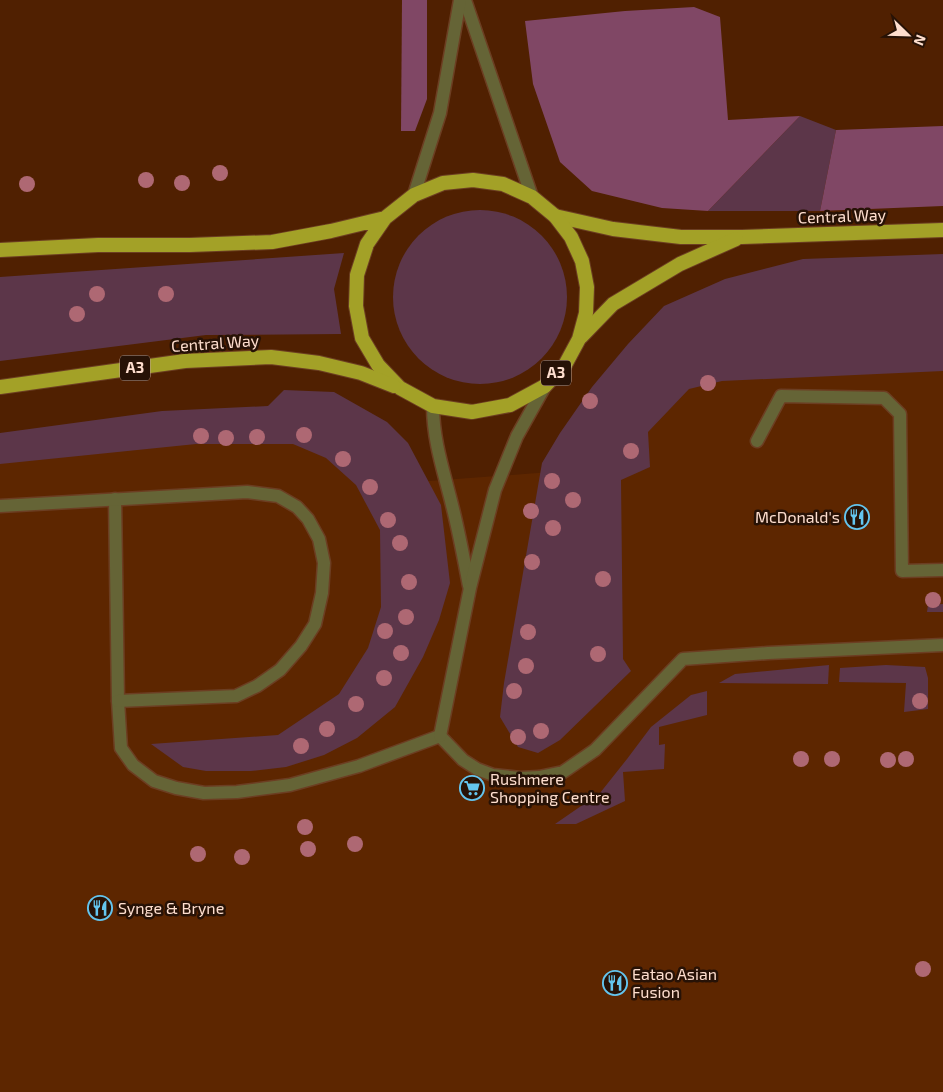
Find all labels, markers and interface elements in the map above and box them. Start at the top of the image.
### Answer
north arrow [883,10,933,60]
text: N [911,32,930,48]
street label: Central Way [798,204,887,227]
street label: Central Way [170,330,260,355]
road number: A3 [120,356,150,380]
road number: A3 [541,360,571,386]
restaurant icon: McDonald's [844,504,870,530]
place label: McDonald's [755,507,840,526]
place label: Rushmere Shopping Centre [490,769,610,806]
supermarket icon: Rushmere Shopping Centre [459,775,485,801]
restaurant icon: Synge & Bryne [87,895,113,921]
place label: Synge & Bryne [118,898,224,917]
place label: Eatao Asian Fusion [632,964,717,1001]
restaurant icon: Eatao Asian Fusion [602,970,628,996]

